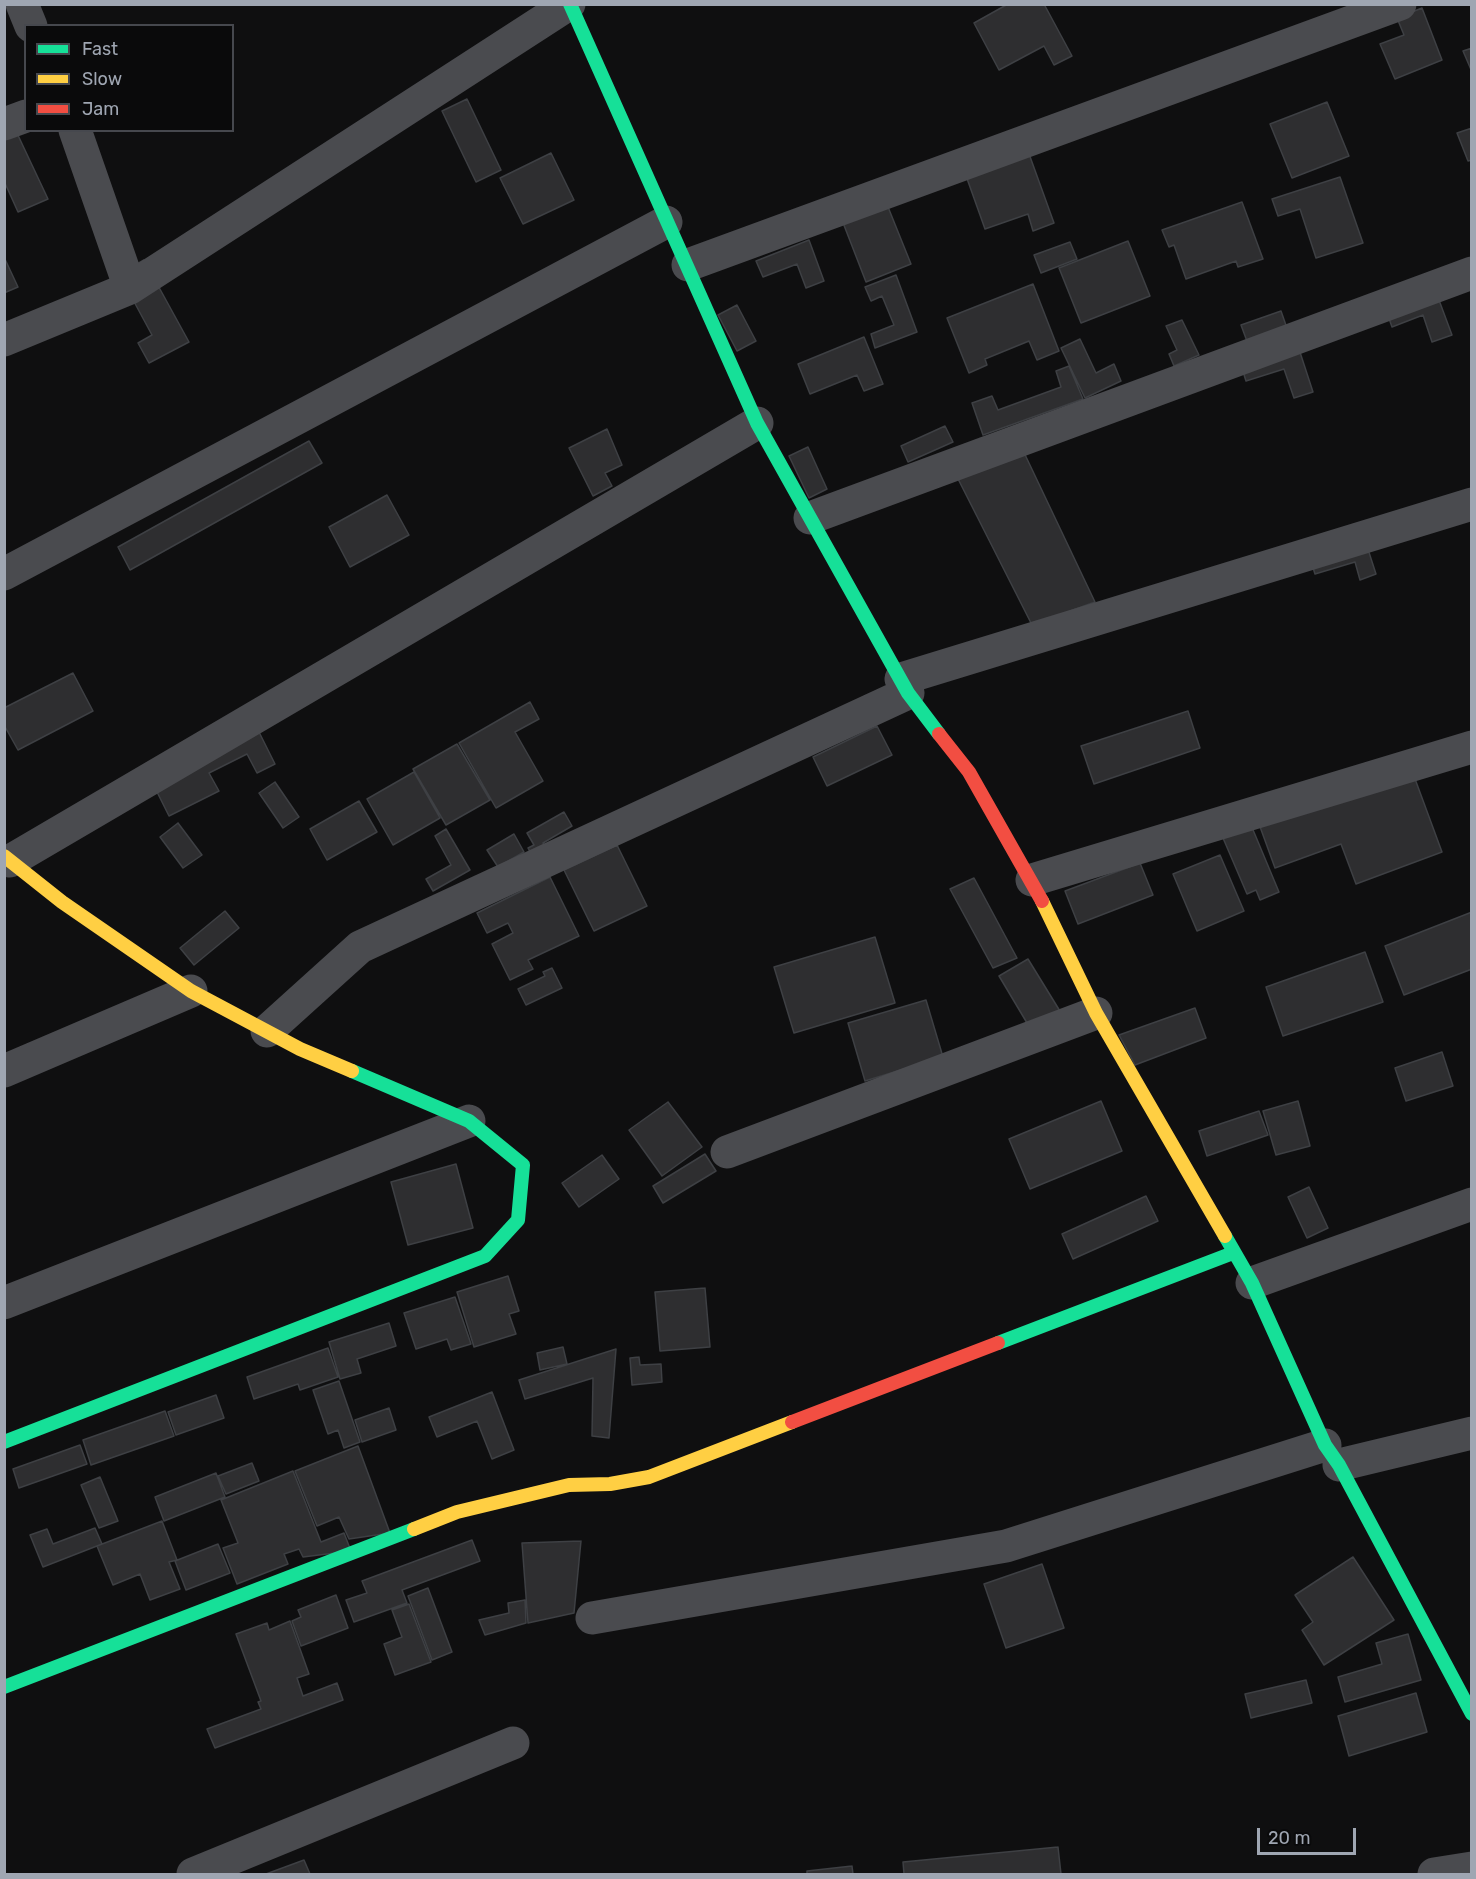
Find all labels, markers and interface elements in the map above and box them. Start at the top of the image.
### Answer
legend [24,24,234,132]
text: Fast [82,38,118,60]
text: Slow [82,68,122,90]
text: Jam [82,98,119,120]
scale bar [1260,1816,1359,1854]
text: 20 m [1268,1827,1310,1849]

